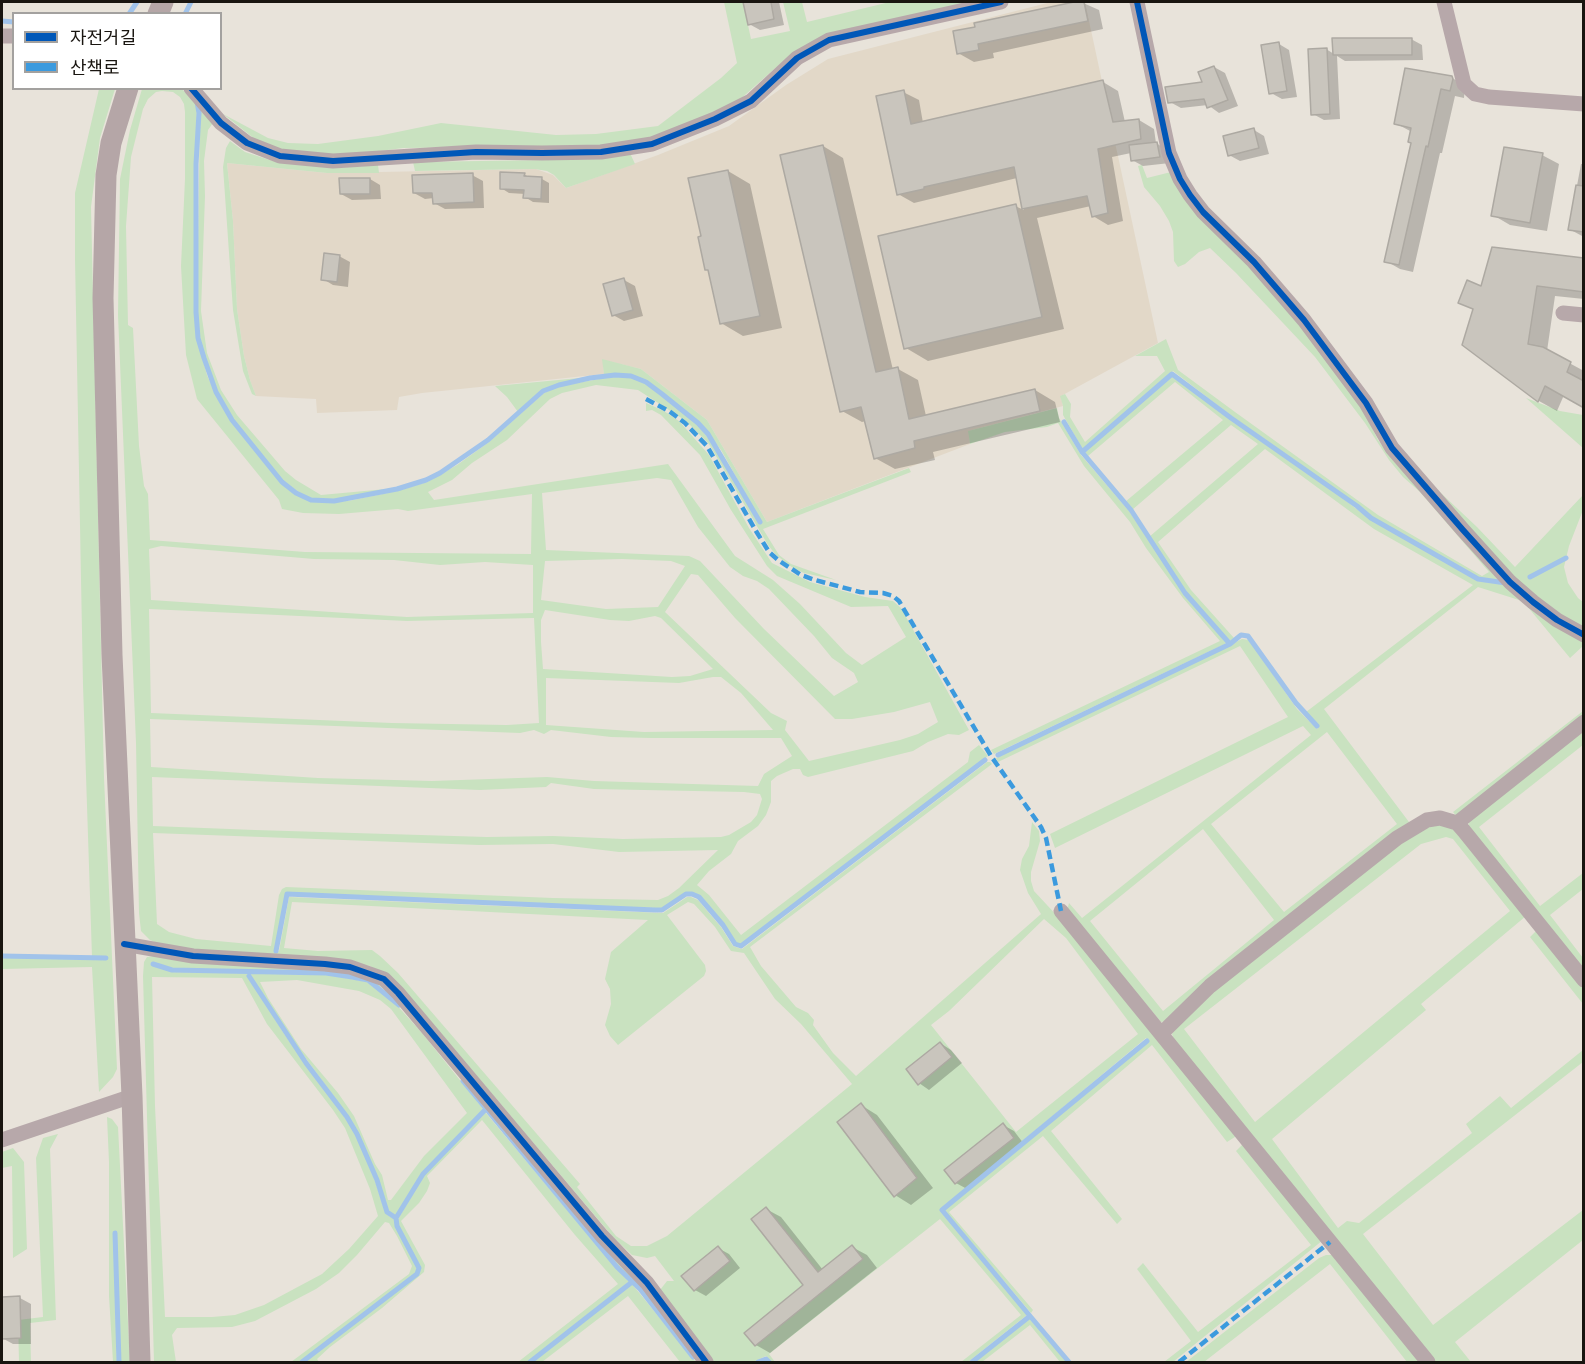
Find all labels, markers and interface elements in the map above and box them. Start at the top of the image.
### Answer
legend [12,12,222,90]
text: 자전거길 [70,28,136,51]
text: 산책로 [70,58,120,81]

